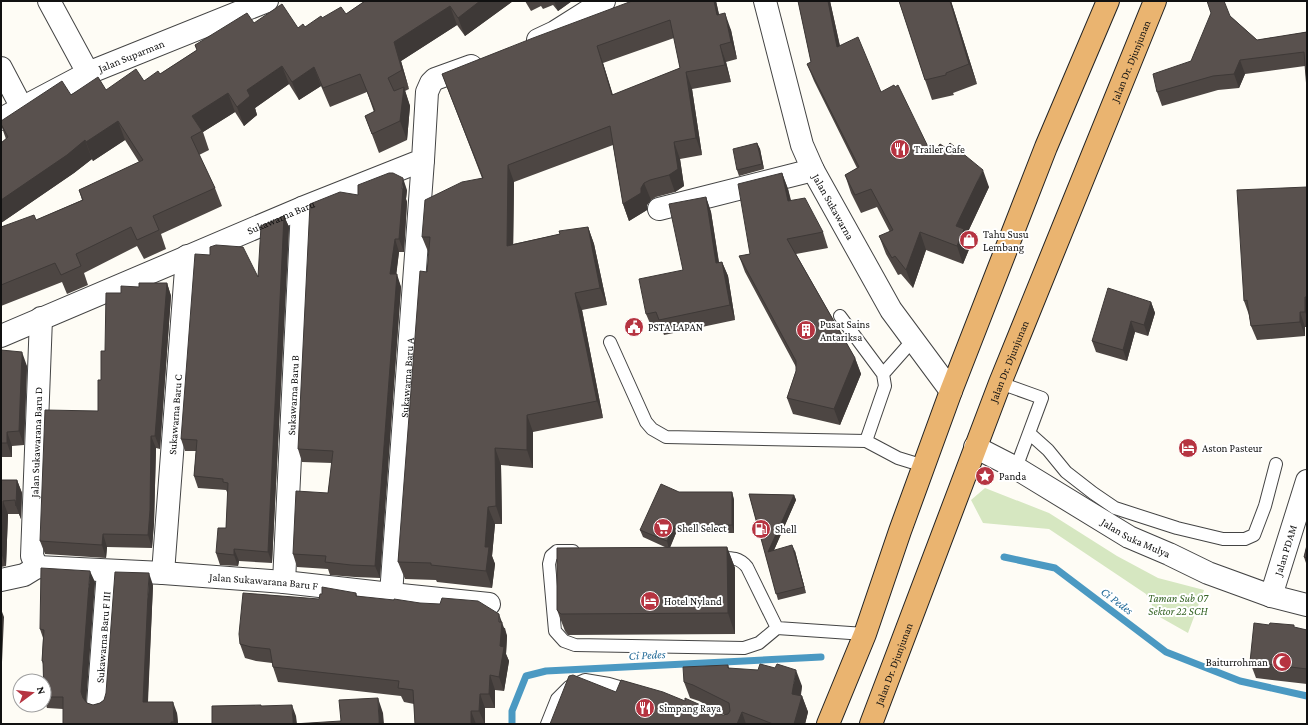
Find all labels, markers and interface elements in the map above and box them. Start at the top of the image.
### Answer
street label: Jalan Dr. Djunjunan [1108,18,1153,105]
street label: Jalan Suparman [96,37,166,76]
restaurant icon: Trailer Cafe [889,138,911,160]
place label: Trailer Cafe [914,143,965,155]
street label: Jalan Sukawarna [809,171,857,242]
street label: Sukawarna Baru [245,198,316,237]
place label: Tahu Susu Lembang [983,228,1029,254]
shop icon: Tahu Susu Lembang [958,229,980,251]
public building icon: PSTA LAPAN [623,316,645,338]
place label: Pusat Sains Antariksa [820,318,870,343]
building icon: Pusat Sains Antariksa [795,319,817,341]
street label: Jalan Dr. Djunjunan [987,319,1031,405]
place label: PSTA LAPAN [648,321,703,333]
street label: Sukawarna Baru A [398,336,416,418]
street label: Sukawarna Baru B [285,355,301,436]
street label: Sukawarna Baru C [166,373,184,455]
street label: Jalan Sukawarana Baru D [28,387,44,499]
hotel icon: Aston Pasteur [1177,437,1199,459]
place label: Aston Pasteur [1202,442,1263,454]
place icon: Panda [974,465,996,487]
place label: Panda [999,470,1026,482]
street label: Jalan Suka Mulya [1098,515,1172,560]
supermarket icon: Shell Select [652,517,674,539]
fuel station icon: Shell [750,518,772,540]
place label: Shell Select [677,522,727,534]
place label: Shell [775,523,797,535]
street label: Jalan PDAM [1271,523,1299,578]
street label: Jalan Sukawarana Baru F [208,570,319,592]
water label: Ci Pedes [1098,584,1136,618]
hotel icon: Hotel Nyland [639,590,661,612]
street label: Sukawarna Baru F III [94,591,112,683]
park label: Taman Sub 07 Sektor 22 SCH [1148,592,1209,617]
place label: Hotel Nyland [664,595,722,608]
street label: Jalan Dr. Djunjunan [872,621,915,708]
water label: Ci Pedes [628,647,666,663]
mosque icon: Baiturrohman [1271,651,1293,673]
place label: Baiturrohman [1206,656,1268,668]
north arrow [12,673,52,713]
text: N [35,685,49,696]
restaurant icon: Simpang Raya [634,697,656,719]
place label: Simpang Raya [659,702,721,715]

